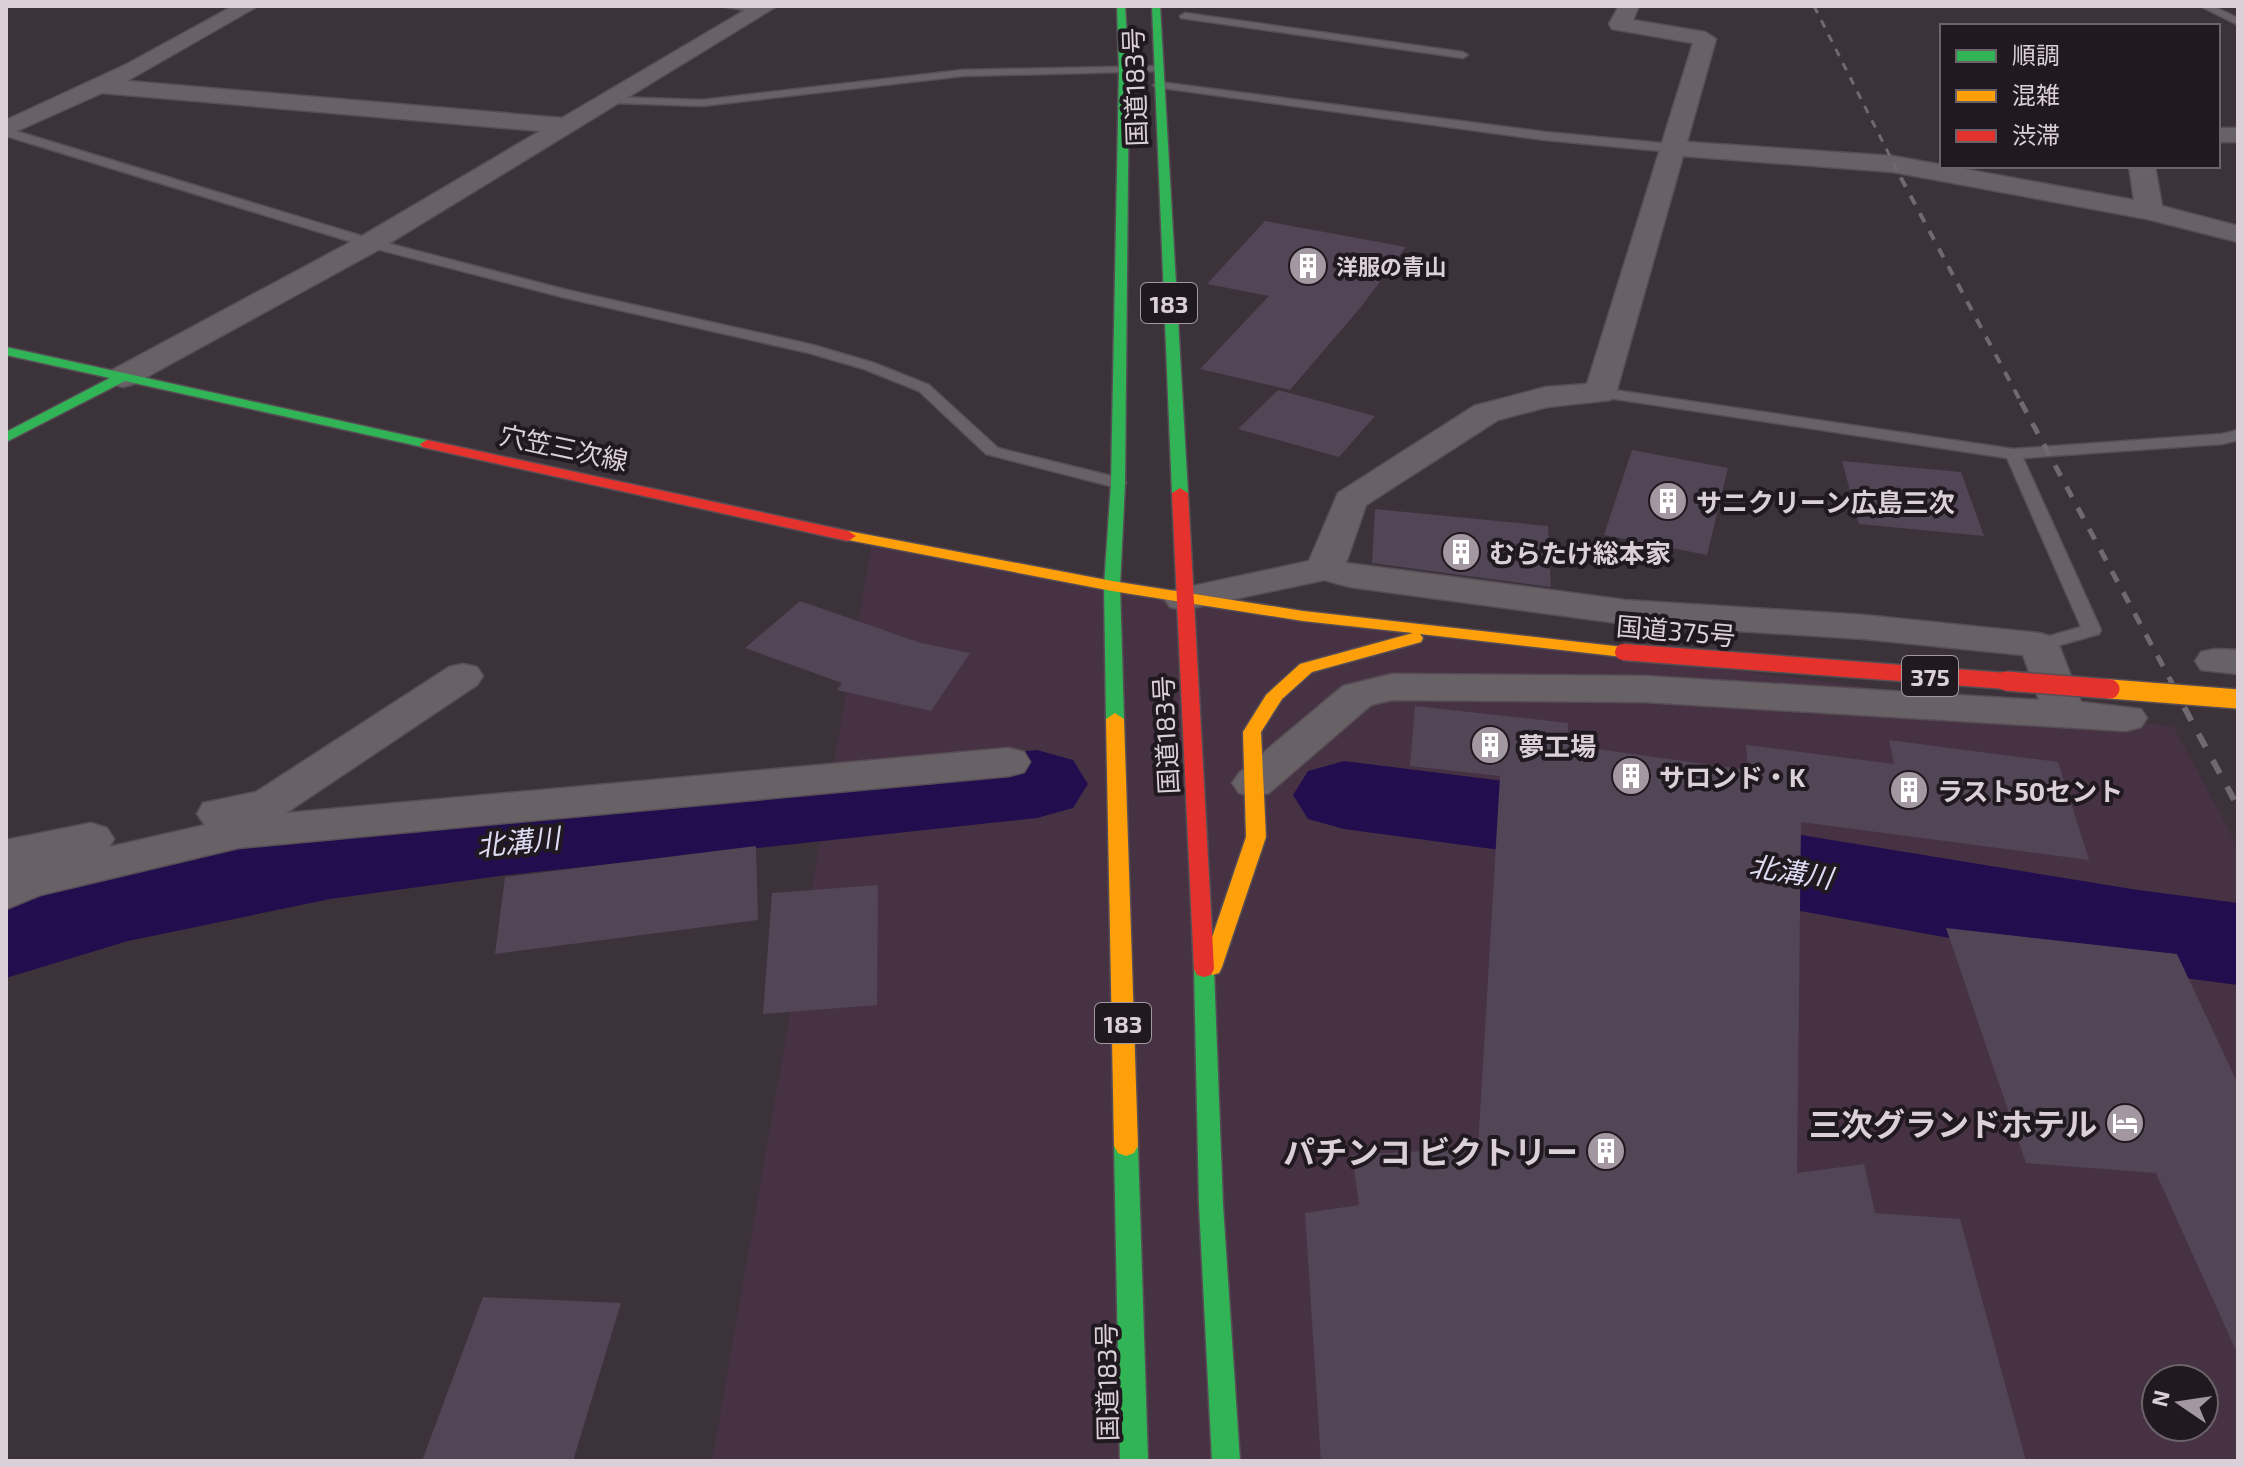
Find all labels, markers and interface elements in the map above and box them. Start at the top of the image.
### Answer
legend [1940,24,2220,168]
street label: 国道183号 [1116,27,1152,147]
text: 順調 [2012,40,2060,69]
text: 混雑 [2012,80,2060,109]
text: 渋滞 [2012,120,2060,149]
building icon: 洋服の青山 [1287,245,1329,287]
place label: 洋服の青山 [1336,253,1446,279]
road number: 183 [1141,283,1197,323]
street label: 穴笠三次線 [497,418,631,476]
building icon: サニクリーン広島三次 [1647,480,1689,522]
place label: サニクリーン広島三次 [1696,486,1955,517]
building icon: むらたけ総本家 [1440,531,1482,573]
place label: むらたけ総本家 [1489,537,1671,568]
street label: 国道375号 [1615,609,1737,651]
road number: 375 [1902,656,1958,696]
street label: 国道183号 [1146,675,1184,795]
building icon: 夢工場 [1469,724,1511,766]
place label: 夢工場 [1518,730,1596,761]
building icon: サロンド・K [1610,755,1652,797]
place label: サロンド・K [1659,761,1806,792]
building icon: ラスト50セント [1888,769,1930,811]
place label: ラスト50セント [1937,775,2123,806]
water label: 北溝川 [474,819,565,862]
water label: 北溝川 [1747,848,1838,895]
road number: 183 [1095,1003,1151,1043]
hotel icon: 三次グランドホテル [2104,1102,2146,1144]
place label: 三次グランドホテル [1809,1104,2097,1142]
building icon: パチンコ ビクトリー [1585,1130,1627,1172]
place label: パチンコ ビクトリー [1283,1132,1578,1170]
street label: 国道183号 [1089,1322,1123,1442]
north arrow [2140,1363,2220,1443]
text: N [2145,1388,2174,1409]

